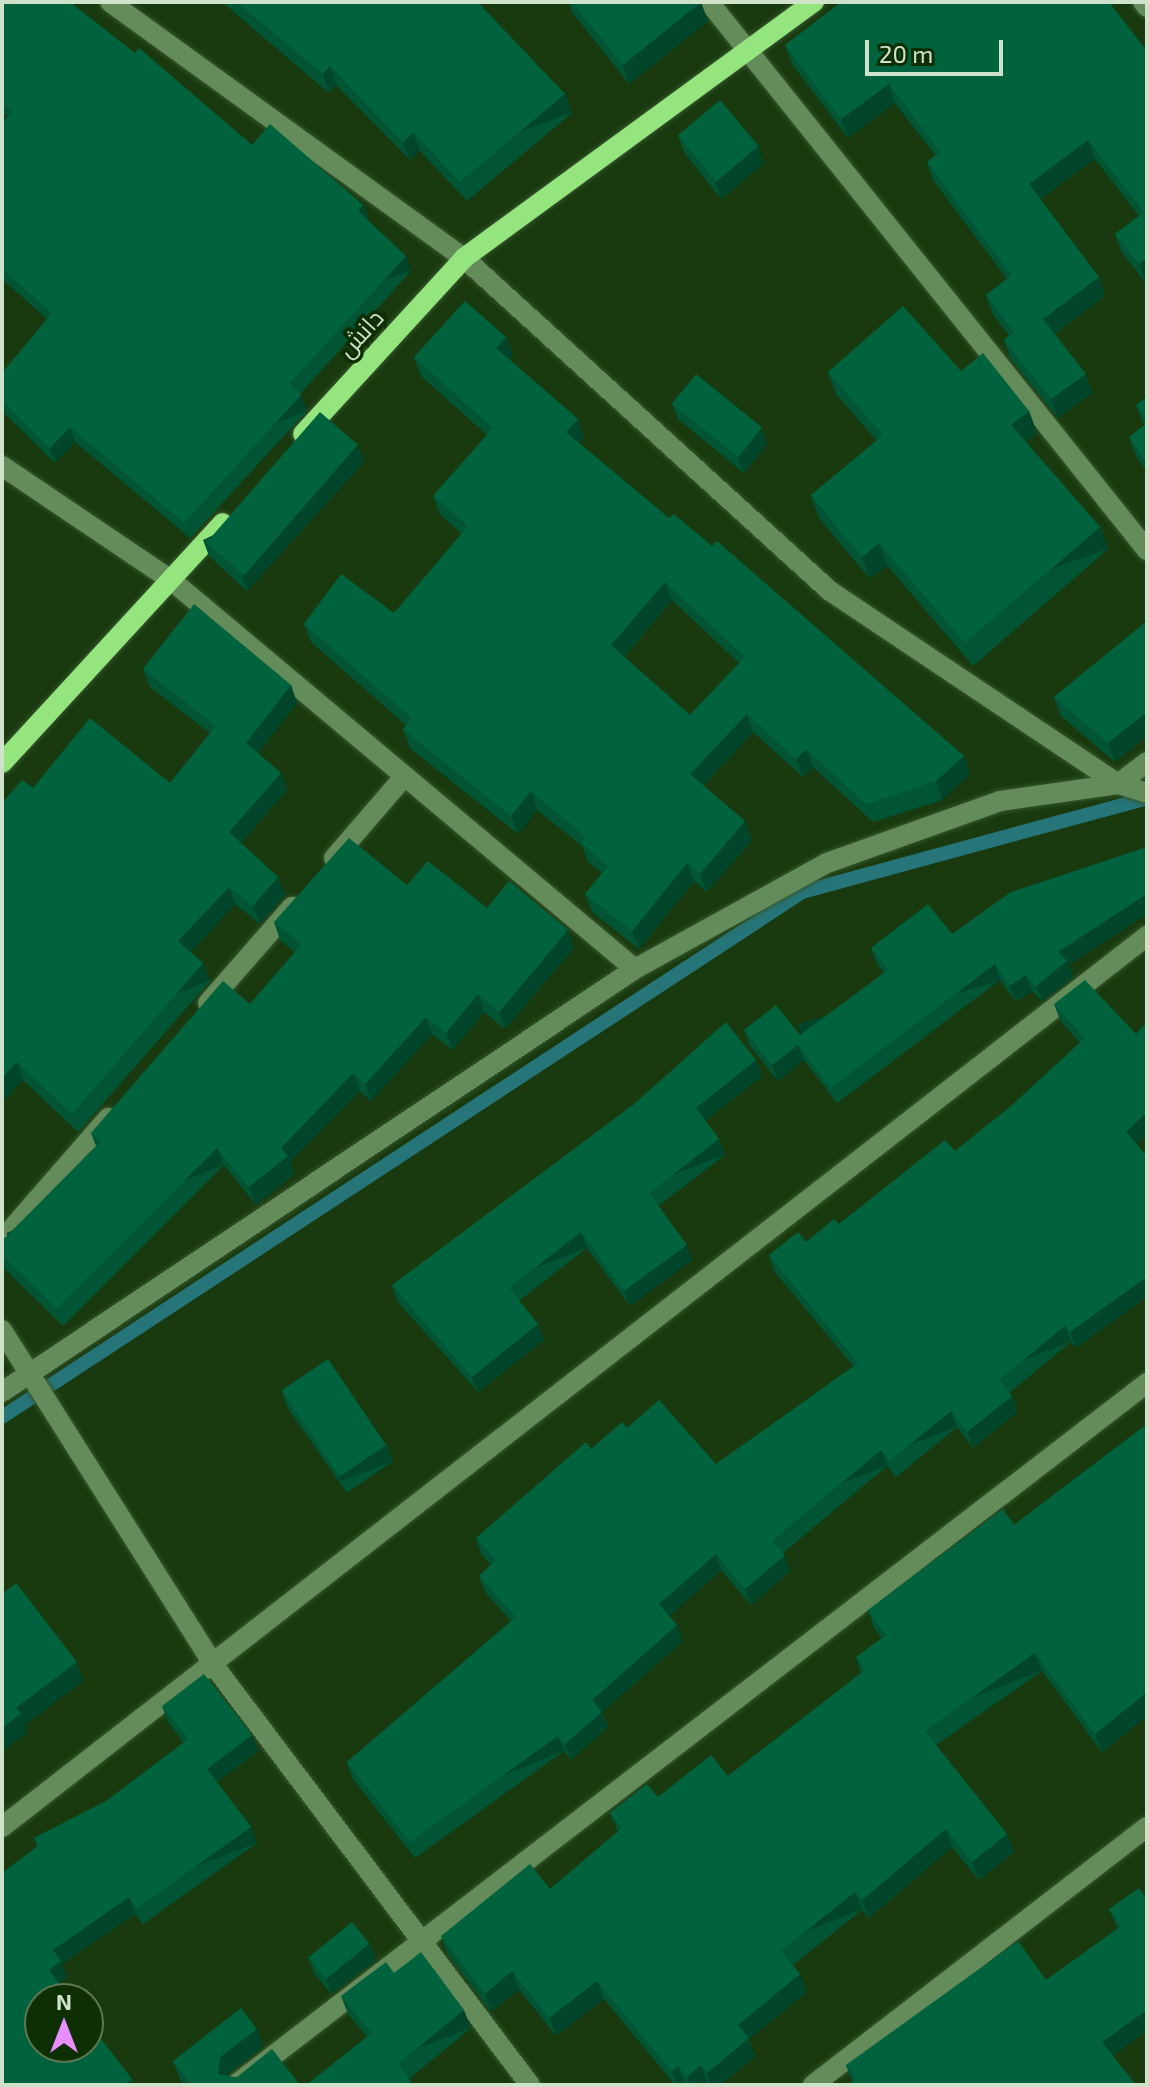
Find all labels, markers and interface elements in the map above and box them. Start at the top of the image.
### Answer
scale bar [869,24,1007,74]
text: 20 m [879,39,933,68]
street label: دانش [331,303,389,363]
north arrow [24,1983,104,2063]
text: N [56,1988,72,2014]

